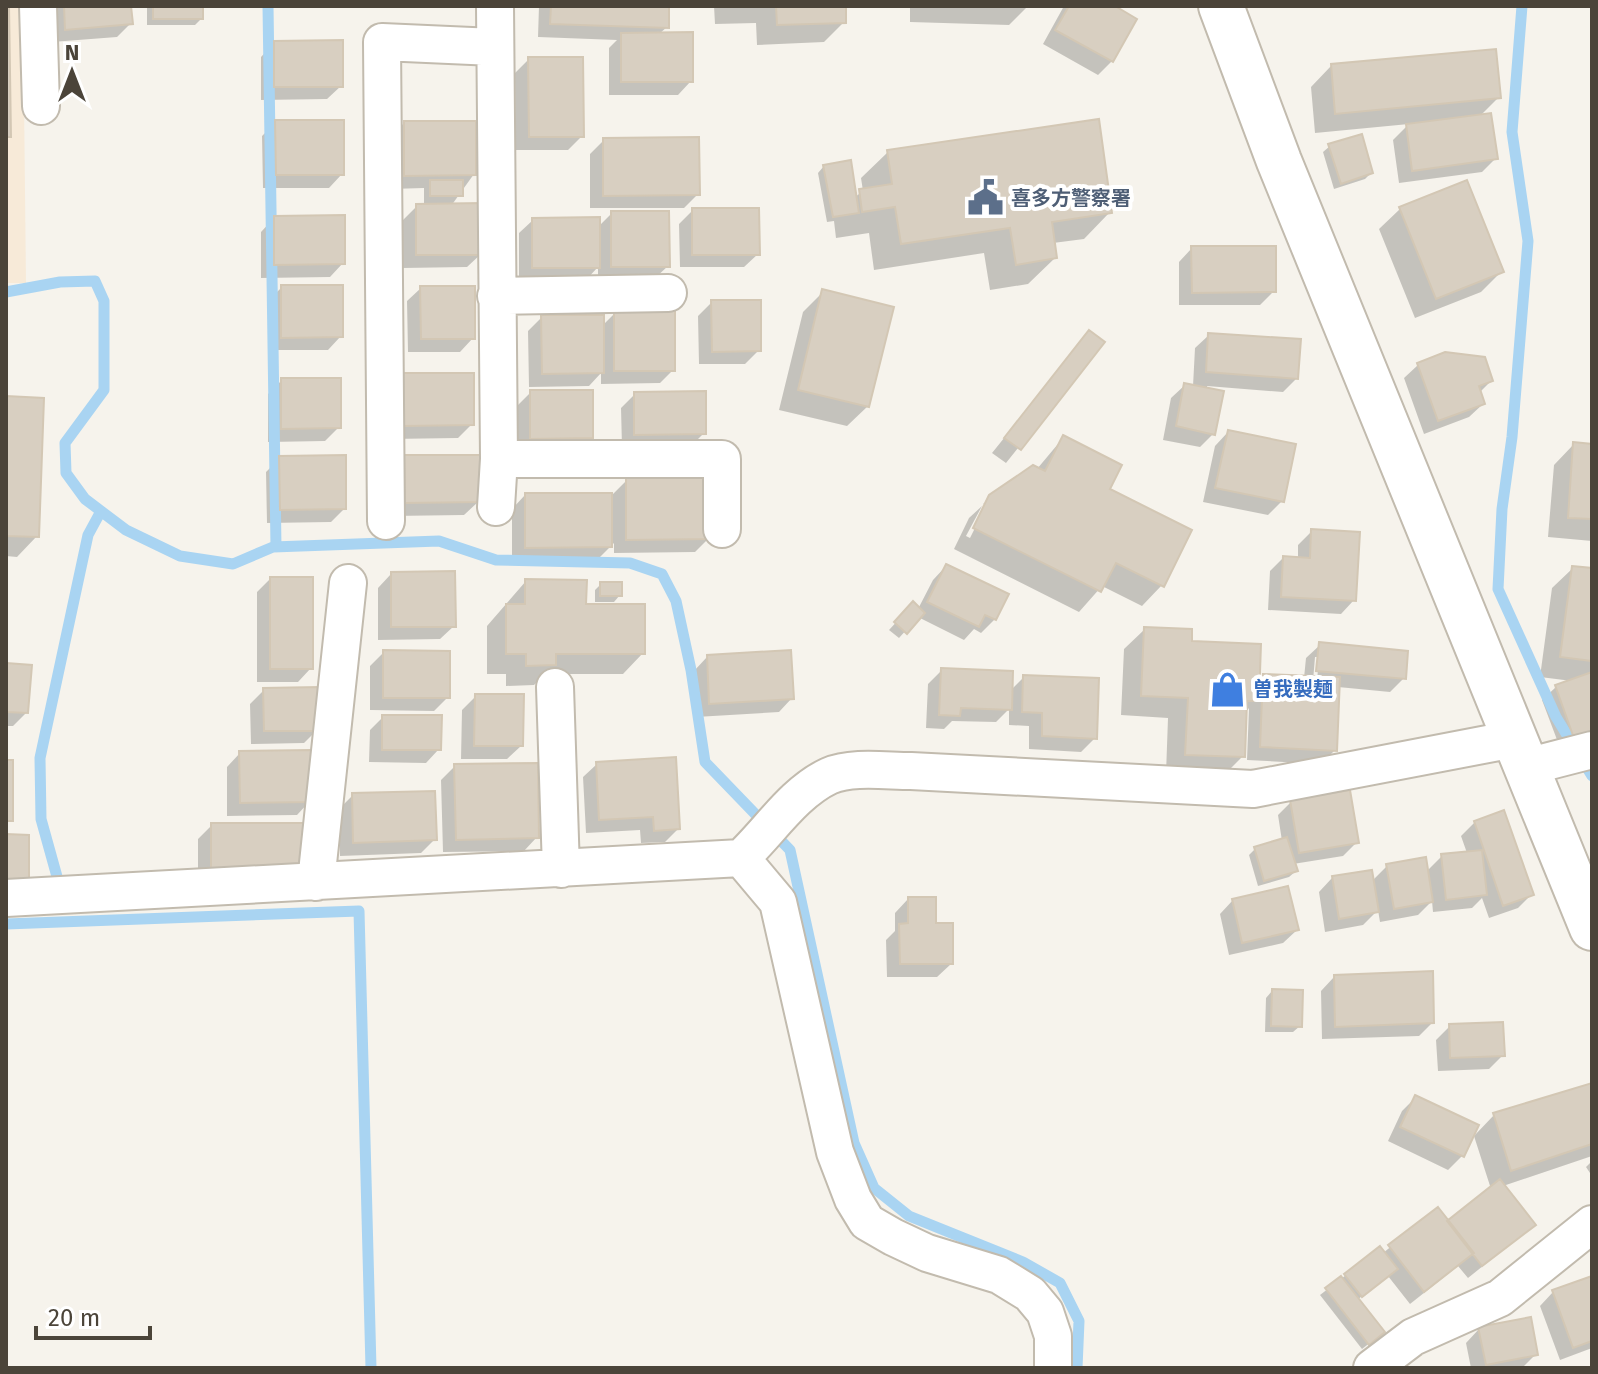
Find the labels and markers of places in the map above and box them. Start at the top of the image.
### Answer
public building icon: 喜多方警察署 [966,179,1004,217]
place label: 喜多方警察署 [1011,186,1131,210]
shop icon: 曽我製麺 [1208,670,1246,708]
place label: 曽我製麺 [1253,677,1333,701]

